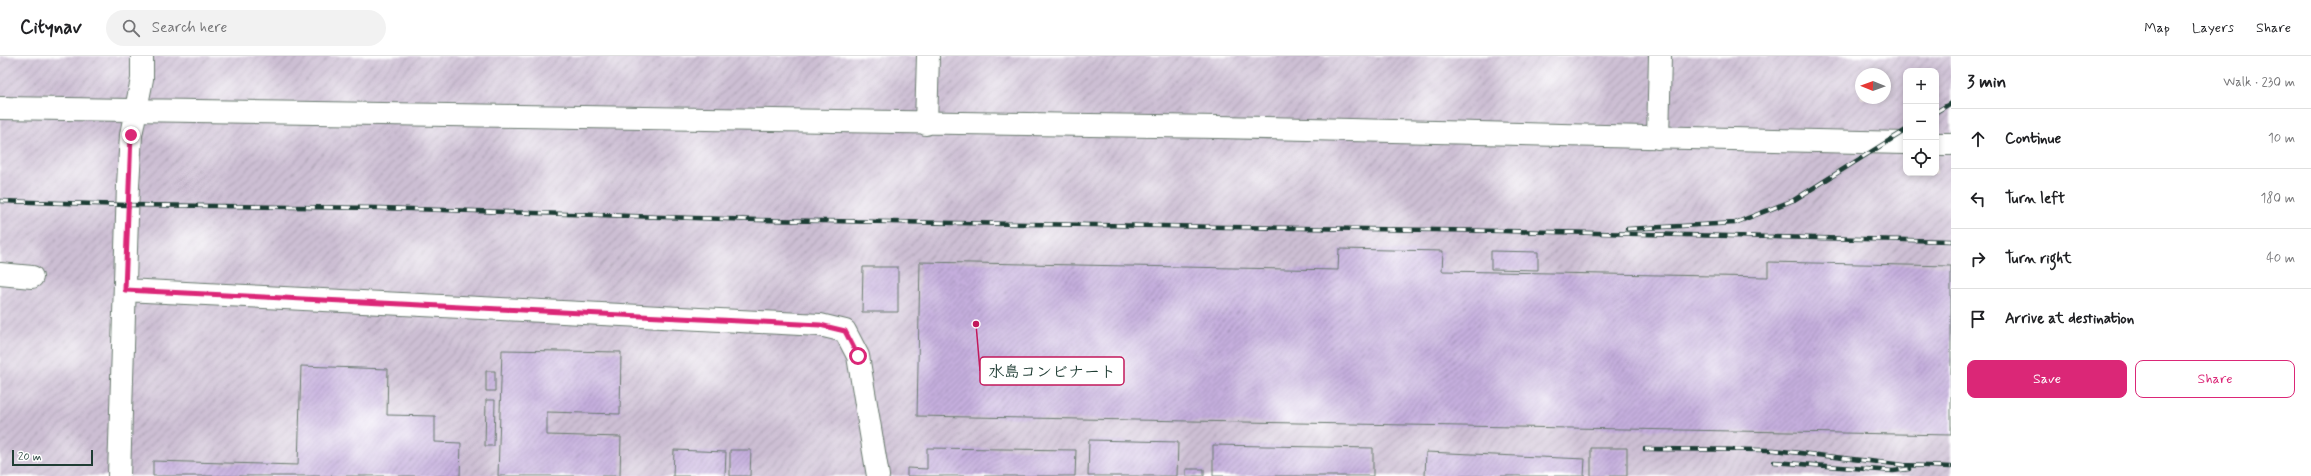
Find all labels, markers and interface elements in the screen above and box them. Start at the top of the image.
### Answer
search box [106,10,386,46]
text: Citynav [20,15,82,40]
icon: search [120,17,142,39]
text: Search here [152,18,227,38]
text: Map [2144,19,2170,37]
text: Layers [2192,19,2234,37]
text: Share [2256,19,2291,37]
north arrow [1855,68,1891,104]
map controls [1903,68,1939,176]
button: + [1903,68,1939,104]
text: 3 min [1967,71,2006,93]
text: Walk · 230 m [2223,74,2295,91]
button: − [1903,104,1939,140]
route end [122,126,140,144]
icon: ahead [1967,128,1989,150]
text: Continue [2005,129,2061,149]
text: 10 m [2268,130,2295,147]
button: locate [1903,140,1939,176]
icon: left [1967,188,1989,210]
text: Turn left [2005,189,2065,209]
text: 180 m [2260,190,2295,207]
icon: right [1967,248,1989,270]
text: Turn right [2005,249,2072,269]
text: 40 m [2266,250,2295,267]
icon: arrive [1967,308,1989,330]
text: Arrive at destination [2005,309,2134,329]
route start [849,347,867,365]
callout: 水島コンビナート [980,357,1124,385]
button: Save [1967,360,2127,398]
button: Share [2135,360,2295,398]
text: 水島コンビナート [988,362,1116,383]
scale bar [12,448,93,467]
text: 20 m [18,450,41,464]

